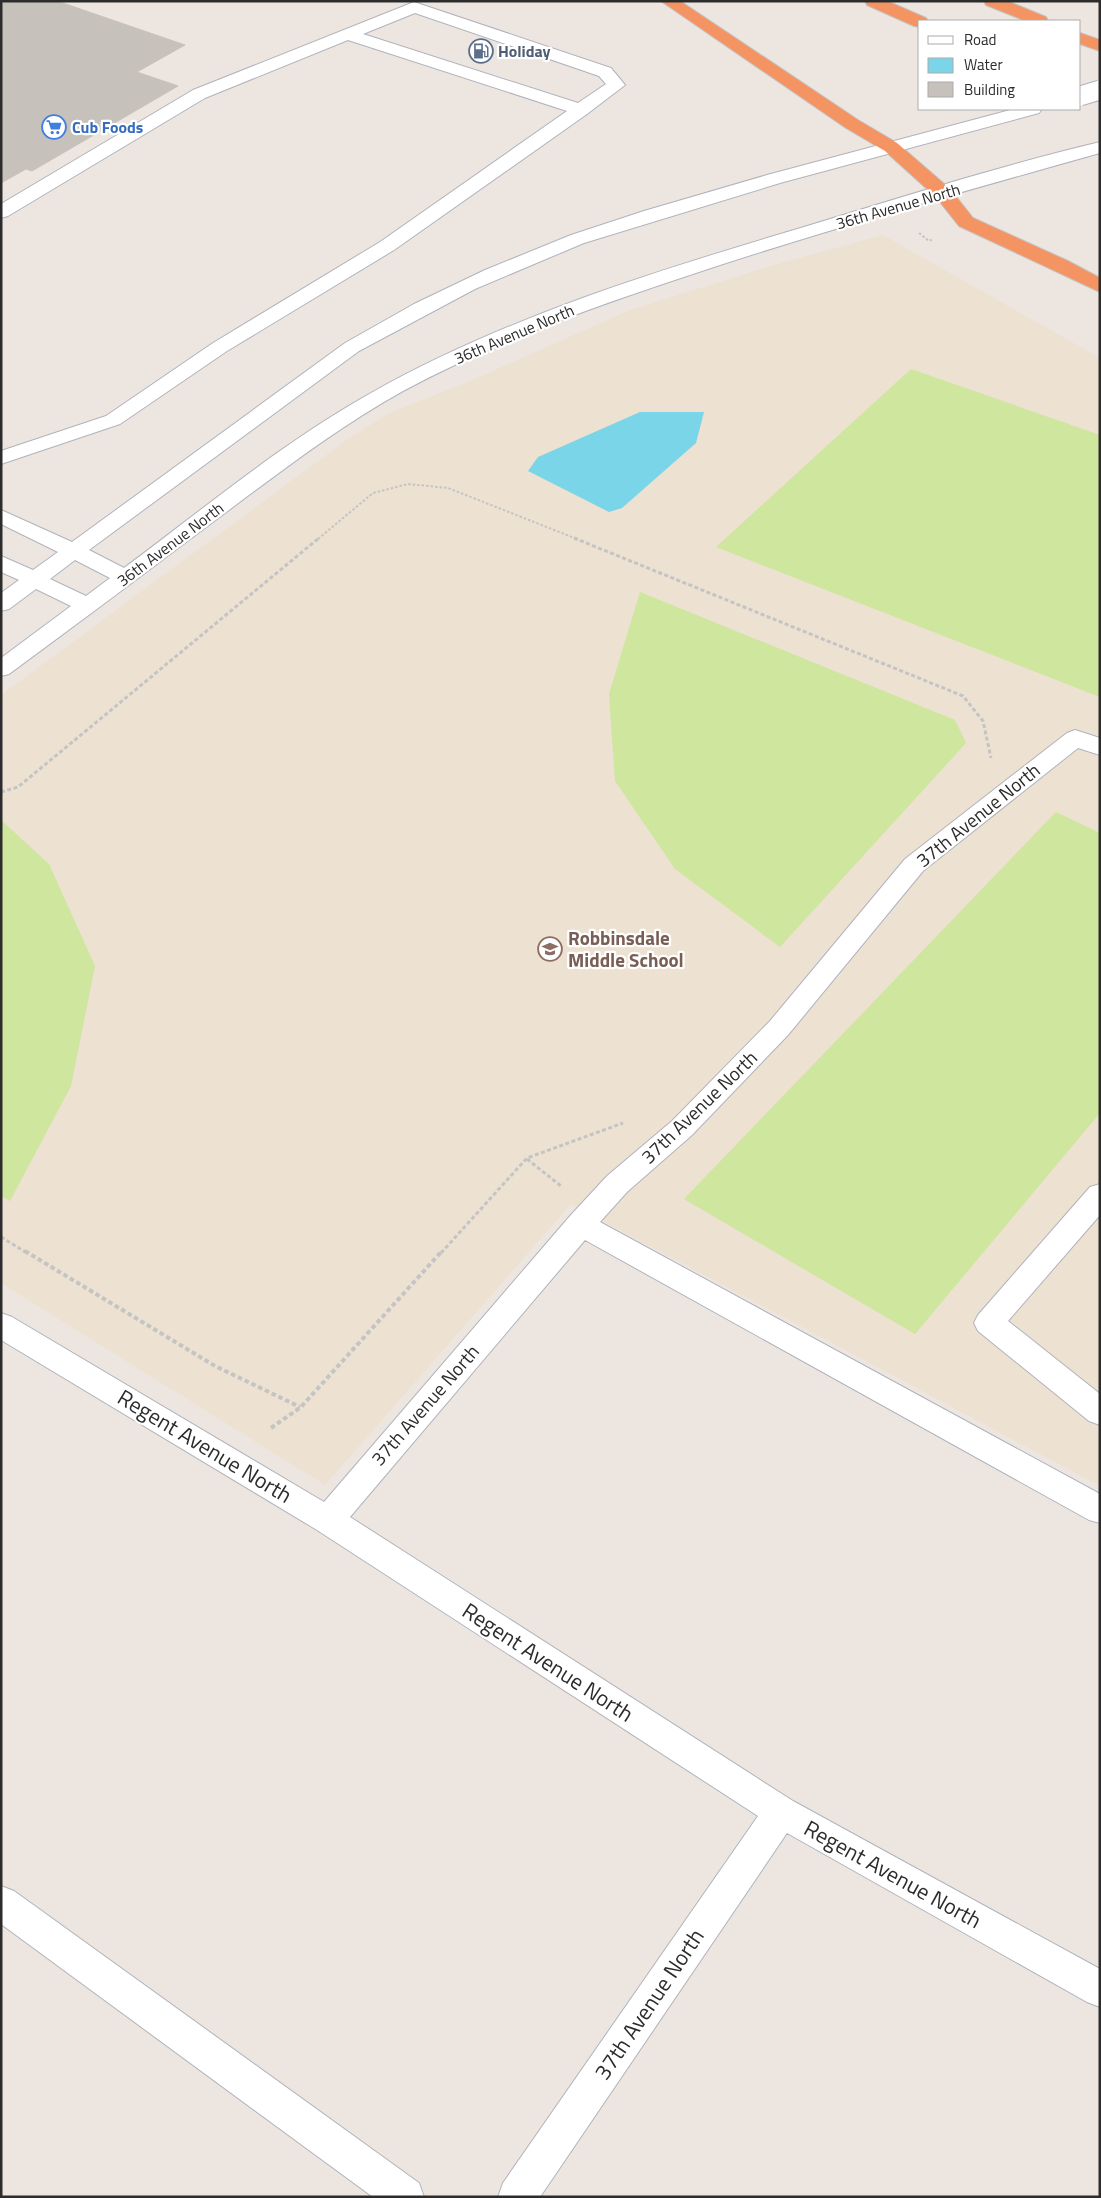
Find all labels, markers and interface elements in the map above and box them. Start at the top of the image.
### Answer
legend [918,20,1081,110]
text: Road [964,28,996,51]
fuel station icon: Holiday [468,38,494,64]
place label: Holiday [498,39,551,63]
text: Water [964,53,1003,76]
text: Building [964,78,1015,101]
supermarket icon: Cub Foods [41,114,67,140]
place label: Cub Foods [72,115,143,139]
street label: 36th Avenue North [833,177,963,235]
street label: 36th Avenue North [450,298,578,370]
street label: 36th Avenue North [112,496,228,592]
street label: 37th Avenue North [909,755,1046,874]
place label: Robbinsdale Middle School [568,923,684,974]
school or university icon: Robbinsdale Middle School [537,936,563,962]
street label: 37th Avenue North [634,1043,763,1170]
street label: 37th Avenue North [364,1338,485,1472]
street label: Regent Avenue North [111,1380,299,1512]
street label: Regent Avenue North [456,1594,640,1730]
street label: Regent Avenue North [798,1811,988,1937]
street label: 37th Avenue North [586,1921,712,2087]

